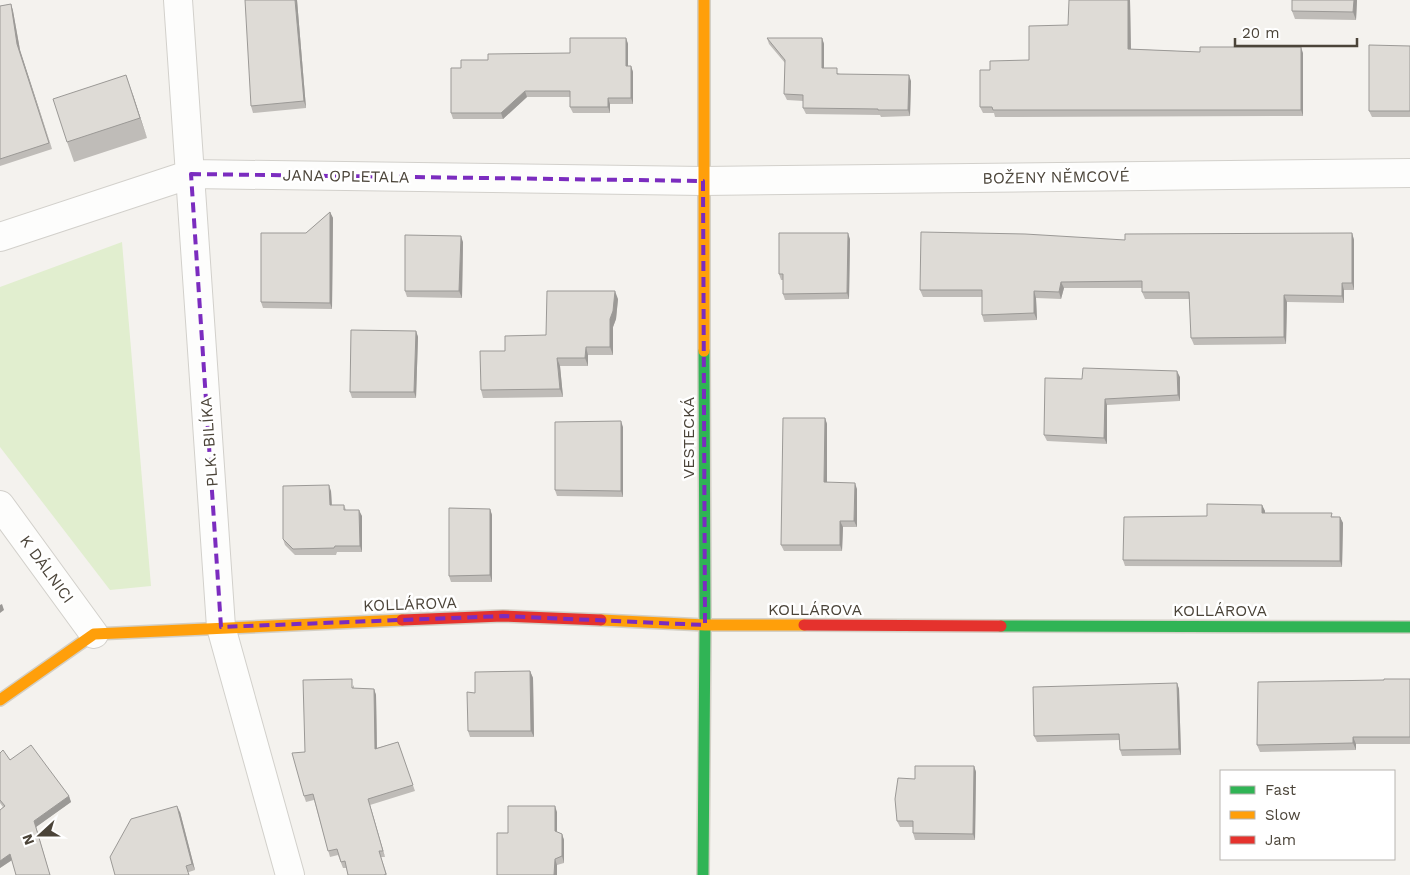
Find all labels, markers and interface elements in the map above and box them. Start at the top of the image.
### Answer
scale bar [1235,15,1358,47]
text: 20 m [1242,24,1280,42]
street label: JANA OPLETALA [282,165,410,187]
street label: BOŽENY NĚMCOVÉ [982,166,1130,188]
street label: PLK. BILÍKA [196,396,222,488]
street label: VESTECKÁ [679,397,698,479]
street label: K DÁLNICI [16,531,78,607]
street label: KOLLÁROVA [363,593,458,615]
street label: KOLLÁROVA [768,600,862,619]
street label: KOLLÁROVA [1173,601,1267,620]
legend [1220,770,1395,860]
text: Fast [1265,781,1297,799]
text: Slow [1265,806,1301,824]
north arrow [15,810,65,860]
text: Jam [1265,831,1296,849]
text: N [19,832,37,847]

